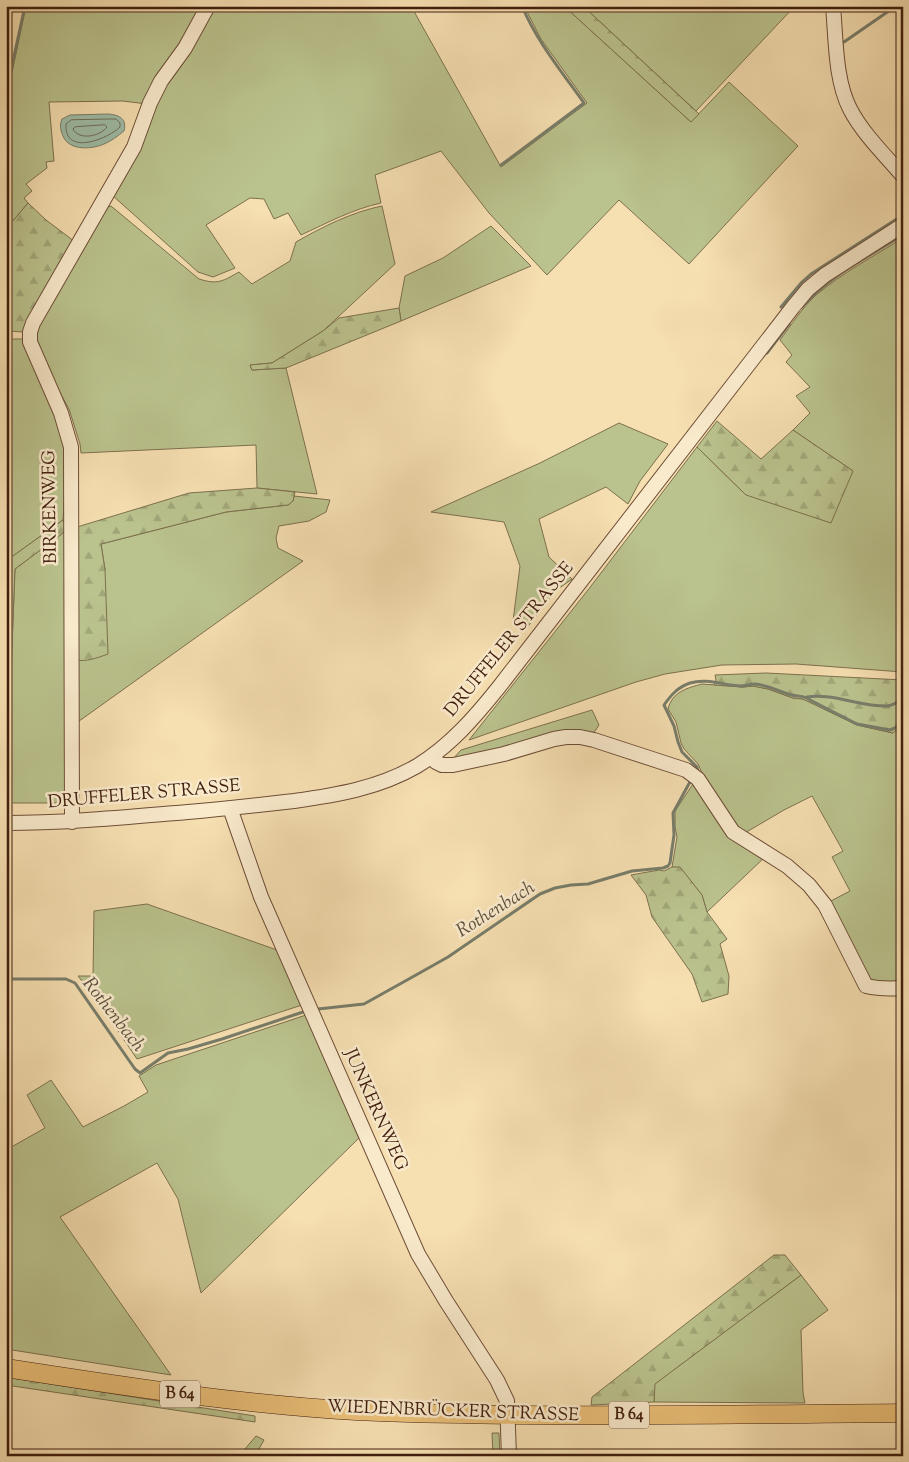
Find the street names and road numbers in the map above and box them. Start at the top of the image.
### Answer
street label: BIRKENWEG [37,450,65,564]
street label: DRUFFELER STRASSE [439,557,581,723]
street label: DRUFFELER STRASSE [47,774,241,816]
street label: JUNKERNWEG [336,1044,414,1175]
road number: B 64 [160,1380,200,1408]
street label: WIEDENBRÜCKER STRASSE [326,1395,580,1429]
road number: B 64 [609,1402,649,1428]

